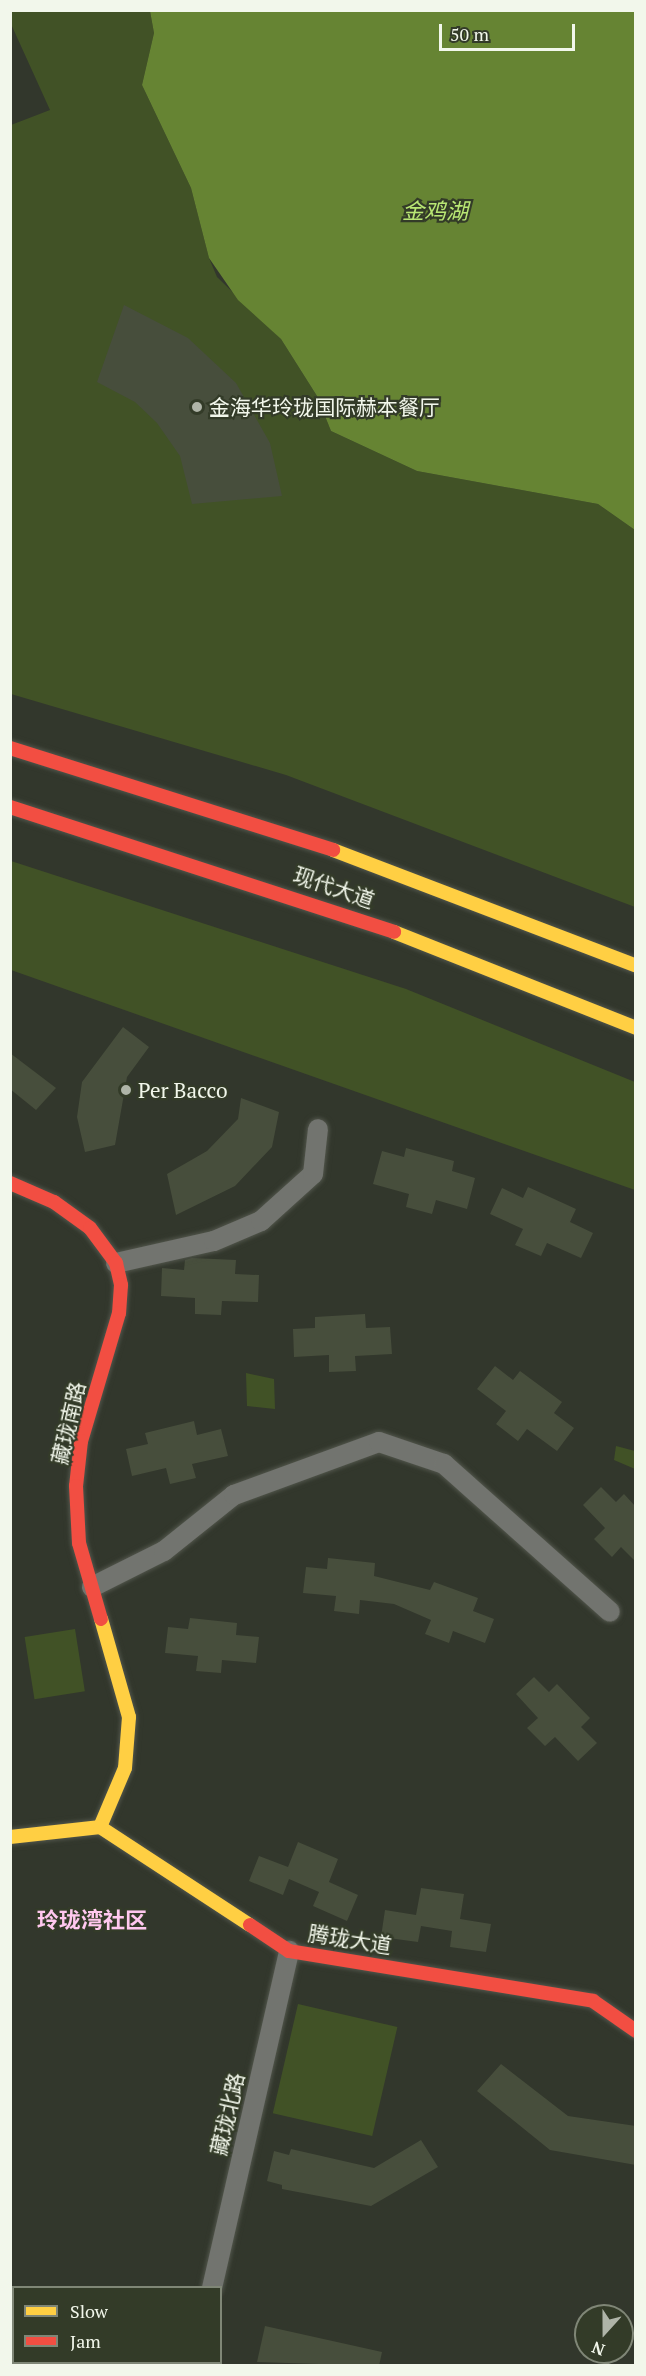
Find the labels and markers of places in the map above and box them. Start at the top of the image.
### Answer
place label: 金海华玲珑国际赫本餐厅 [209,394,440,420]
marker: 金海华玲珑国际赫本餐厅 [190,400,204,414]
place label: Per Bacco [138,1077,228,1103]
marker: Per Bacco [119,1083,133,1097]

